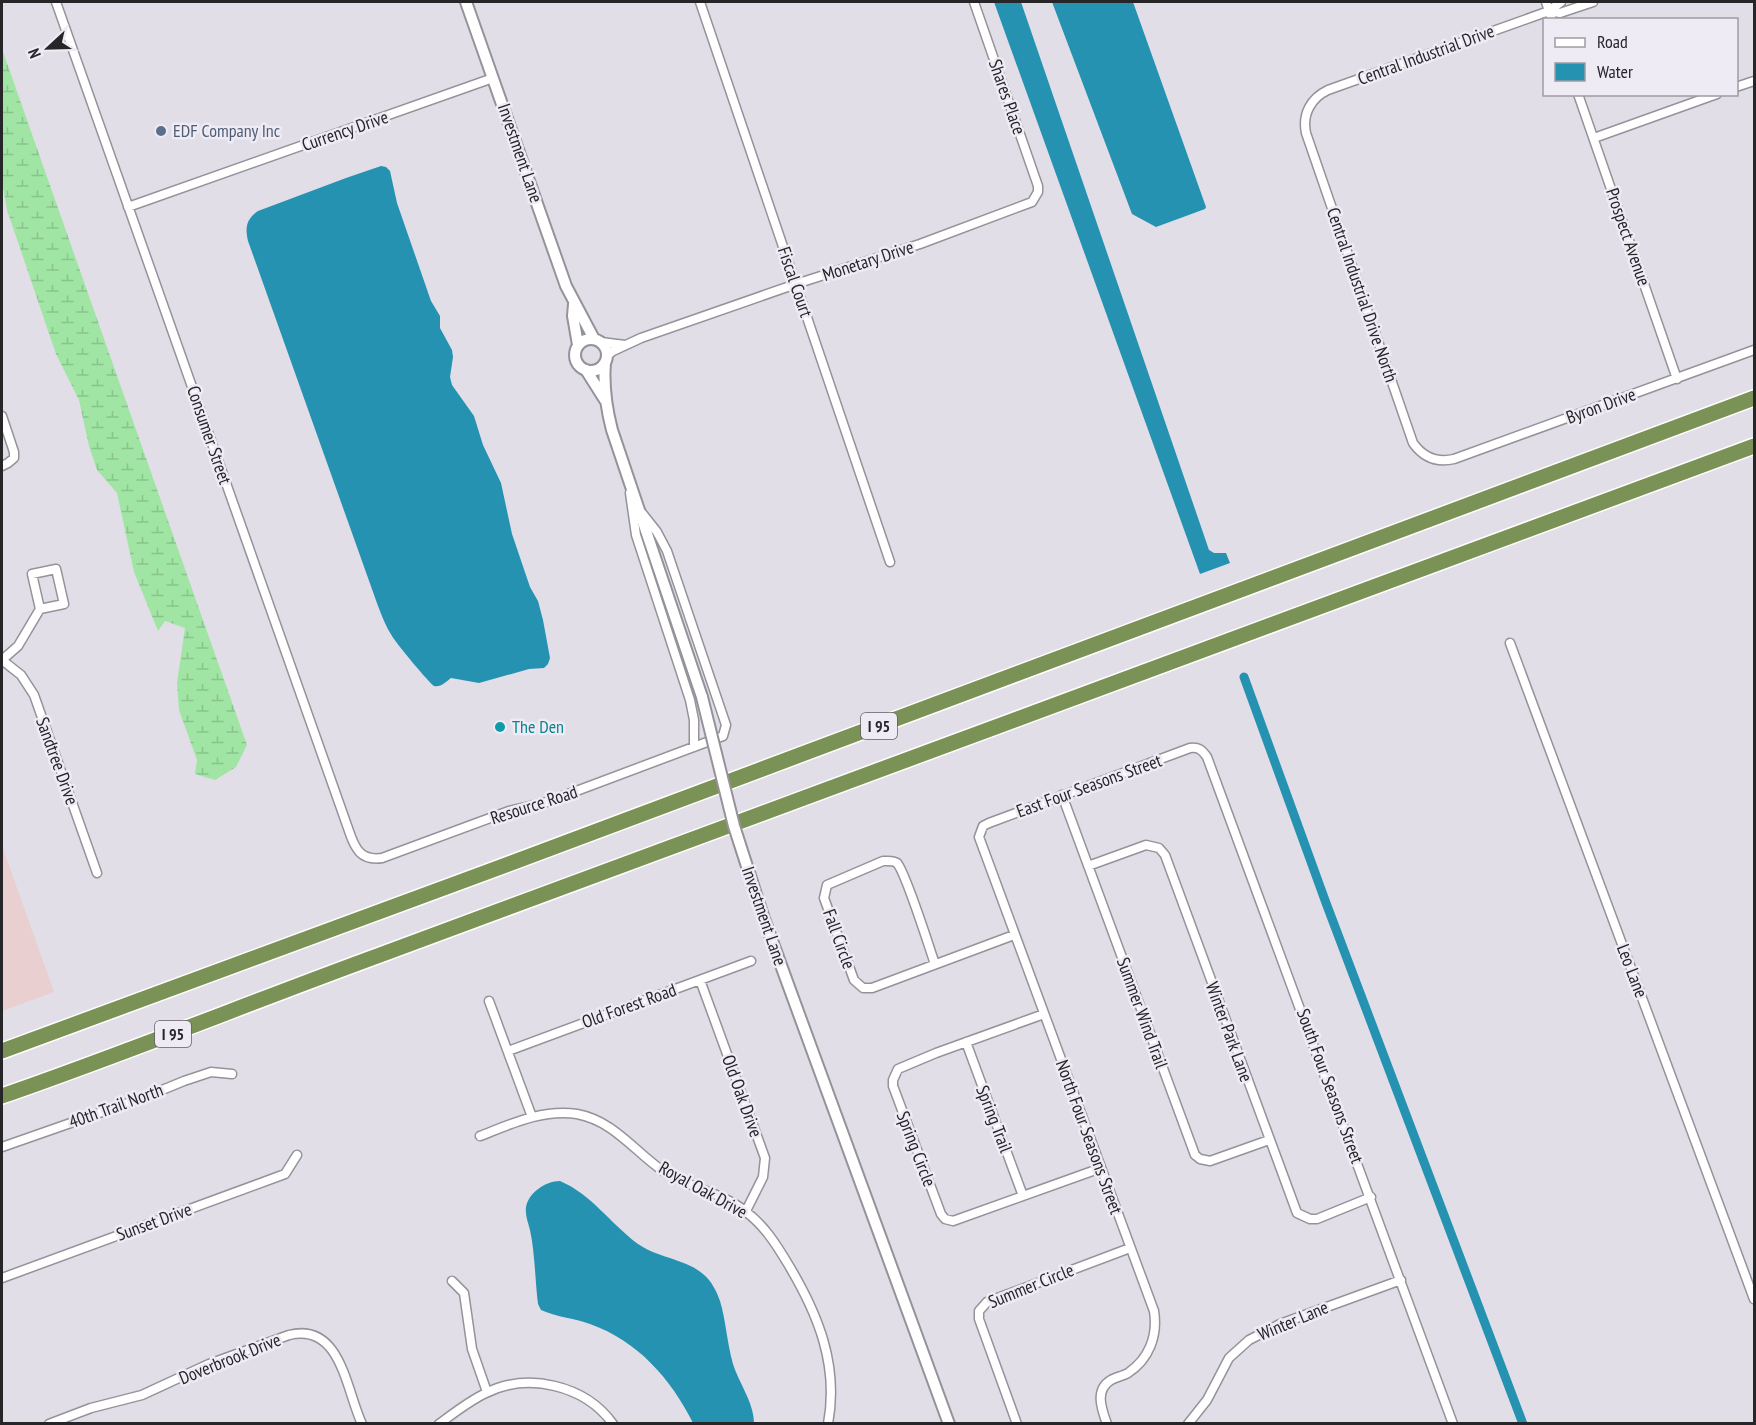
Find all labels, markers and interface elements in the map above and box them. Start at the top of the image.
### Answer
north arrow [18,18,78,78]
legend [1543,18,1738,96]
street label: Central Industrial Drive [1354,19,1497,90]
text: Road [1597,30,1628,53]
text: N [23,46,45,61]
street label: Shares Place [984,56,1031,138]
text: Water [1597,60,1633,83]
street label: Investment Lane [493,100,548,205]
street label: Currency Drive [299,105,391,156]
place label: EDF Company Inc [173,119,281,142]
marker: EDF Company Inc [154,124,168,138]
street label: Prospect Avenue [1601,185,1656,289]
street label: Central Industrial Drive North [1322,204,1403,385]
street label: Monetary Drive [819,235,916,286]
street label: Fiscal Court [773,244,818,320]
street label: Byron Drive [1563,382,1639,429]
street label: Consumer Street [182,383,237,487]
road number: I 95 [861,713,897,739]
street label: Sandtree Drive [31,714,84,808]
place label: The Den [512,715,564,738]
marker: The Den [493,720,507,734]
street label: East Four Seasons Street [1013,749,1165,822]
street label: Resource Road [487,780,580,829]
street label: Investment Lane [737,863,792,968]
street label: Fall Circle [818,906,861,972]
street label: Leo Lane [1612,941,1653,1001]
street label: Summer Wind Trail [1112,954,1173,1072]
street label: Old Forest Road [578,978,679,1033]
street label: Winter Park Lane [1201,979,1258,1085]
street label: South Four Seasons Street [1292,1005,1369,1166]
road number: I 95 [155,1021,191,1047]
street label: Old Oak Drive [717,1052,768,1140]
street label: North Four Seasons Street [1051,1057,1128,1217]
street label: 40th Trail North [66,1078,166,1133]
street label: Spring Trail [971,1082,1018,1156]
street label: Spring Circle [892,1108,941,1190]
street label: Royal Oak Drive [655,1156,752,1223]
street label: Sunset Drive [113,1197,195,1246]
street label: Summer Circle [985,1258,1077,1313]
street label: Winter Lane [1254,1295,1332,1346]
street label: Doverbrook Drive [176,1328,284,1389]

